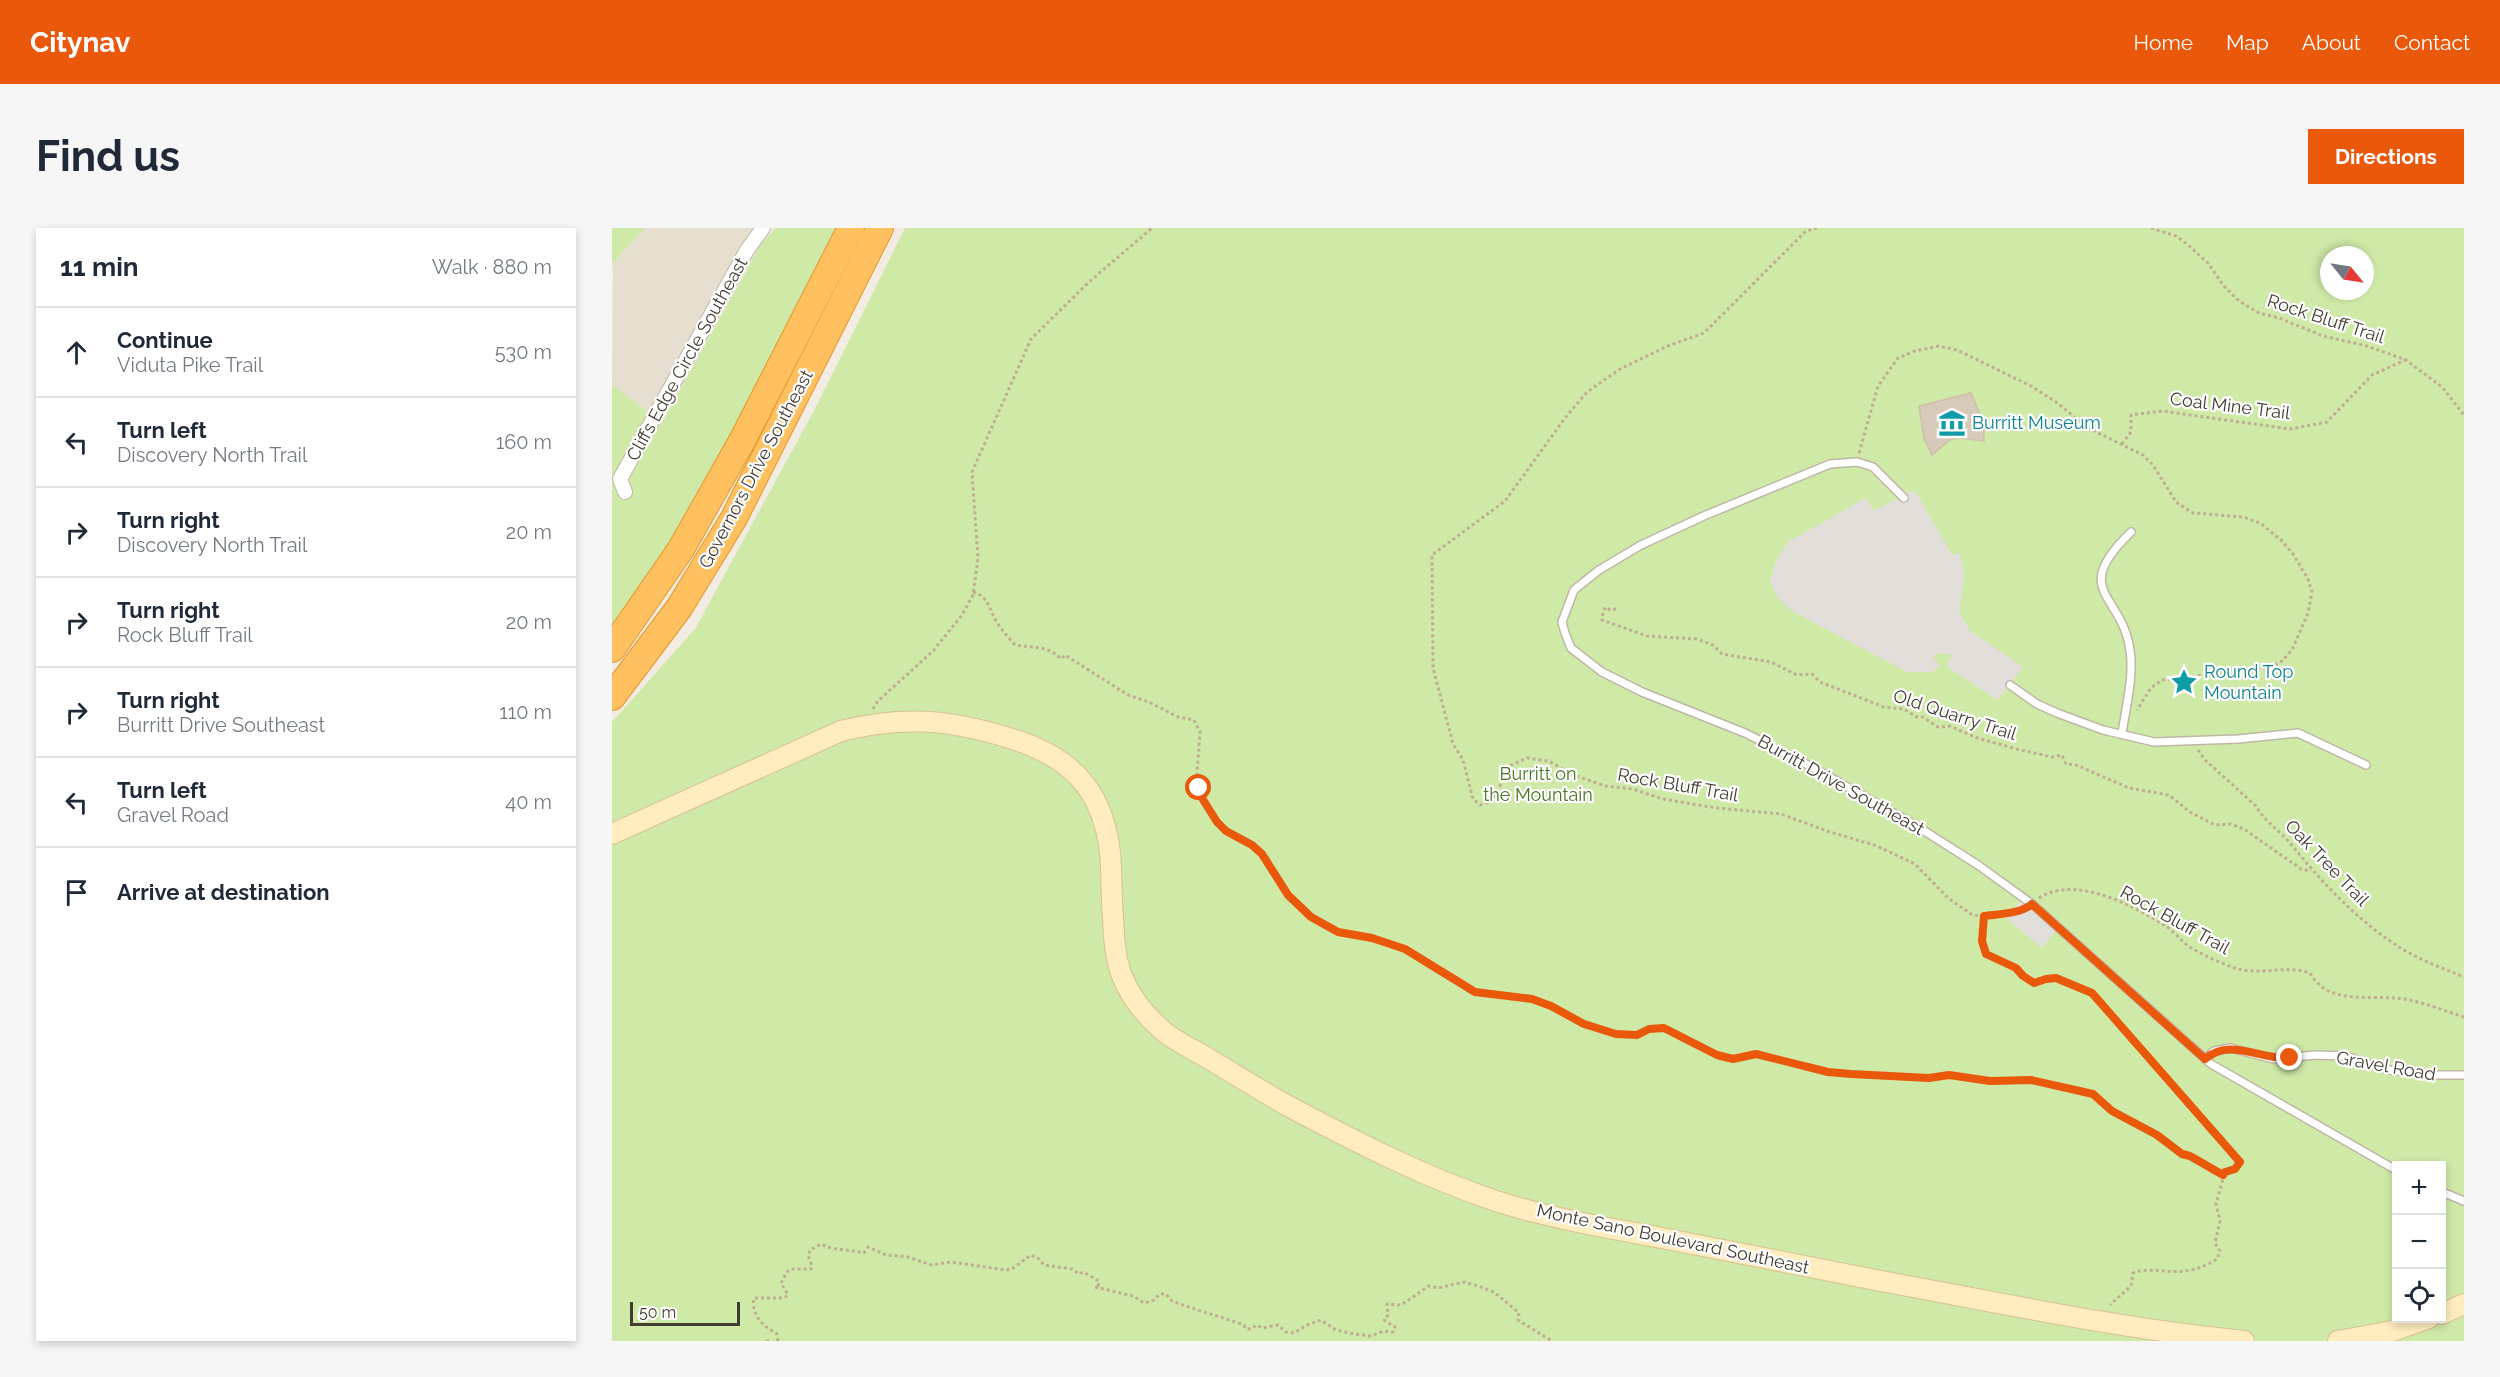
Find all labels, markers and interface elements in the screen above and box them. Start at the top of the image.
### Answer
text: Citynav [30,26,130,59]
text: Home [2134,30,2193,55]
text: Map [2226,30,2269,55]
text: About [2302,30,2361,55]
text: Contact [2394,30,2470,55]
button: Directions [2308,129,2464,184]
text: Find us [36,132,180,181]
north arrow [2320,246,2374,300]
text: 11 min [60,252,138,282]
street label: Cliffs Edge Circle Southeast [622,253,751,464]
text: Walk · 880 m [432,255,552,279]
street label: Rock Bluff Trail [2265,290,2388,347]
text: Continue [117,327,213,353]
icon: ahead [60,336,93,369]
text: 530 m [495,340,552,364]
text: Viduta Pike Trail [117,353,263,377]
street label: Governors Drive Southeast [694,366,817,572]
street label: Coal Mine Trail [2169,388,2291,423]
museum icon: Burritt Museum [1937,408,1967,438]
place label: Burritt Museum [1972,412,2101,433]
text: Turn left [117,417,207,443]
icon: left [60,426,93,459]
text: 160 m [496,430,552,454]
text: Discovery North Trail [117,443,307,467]
text: Turn right [117,507,220,533]
icon: right [60,516,93,549]
text: 20 m [506,520,552,544]
text: Discovery North Trail [117,533,307,557]
text: Turn right [117,597,220,623]
icon: right [60,606,93,639]
text: 20 m [506,610,552,634]
text: Rock Bluff Trail [117,623,253,647]
place label: Round Top Mountain [2204,661,2293,703]
place icon: Round Top Mountain [2169,667,2199,697]
street label: Old Quarry Trail [1891,685,2020,744]
text: Turn right [117,687,220,713]
icon: right [60,696,93,729]
text: 110 m [499,700,552,724]
text: Burritt Drive Southeast [117,713,325,737]
street label: Burritt Drive Southeast [1754,730,1928,839]
park label: Burritt on the Mountain [1483,763,1593,805]
street label: Rock Bluff Trail [1616,764,1740,805]
route start [1185,774,1211,800]
text: Turn left [117,777,207,803]
icon: left [60,786,93,819]
text: 40 m [505,790,552,814]
text: Gravel Road [117,803,229,827]
street label: Oak Tree Trail [2281,815,2374,910]
icon: arrive [60,876,93,909]
text: Arrive at destination [117,879,330,905]
street label: Rock Bluff Trail [2117,881,2234,958]
route end [2276,1044,2302,1070]
street label: Gravel Road [2335,1046,2437,1085]
map controls [2392,1161,2446,1323]
button: + [2392,1161,2446,1215]
street label: Monte Sano Boulevard Southeast [1535,1199,1811,1278]
button: − [2392,1215,2446,1269]
button: locate [2392,1269,2446,1323]
scale bar [630,1299,740,1326]
text: 50 m [639,1303,676,1322]

